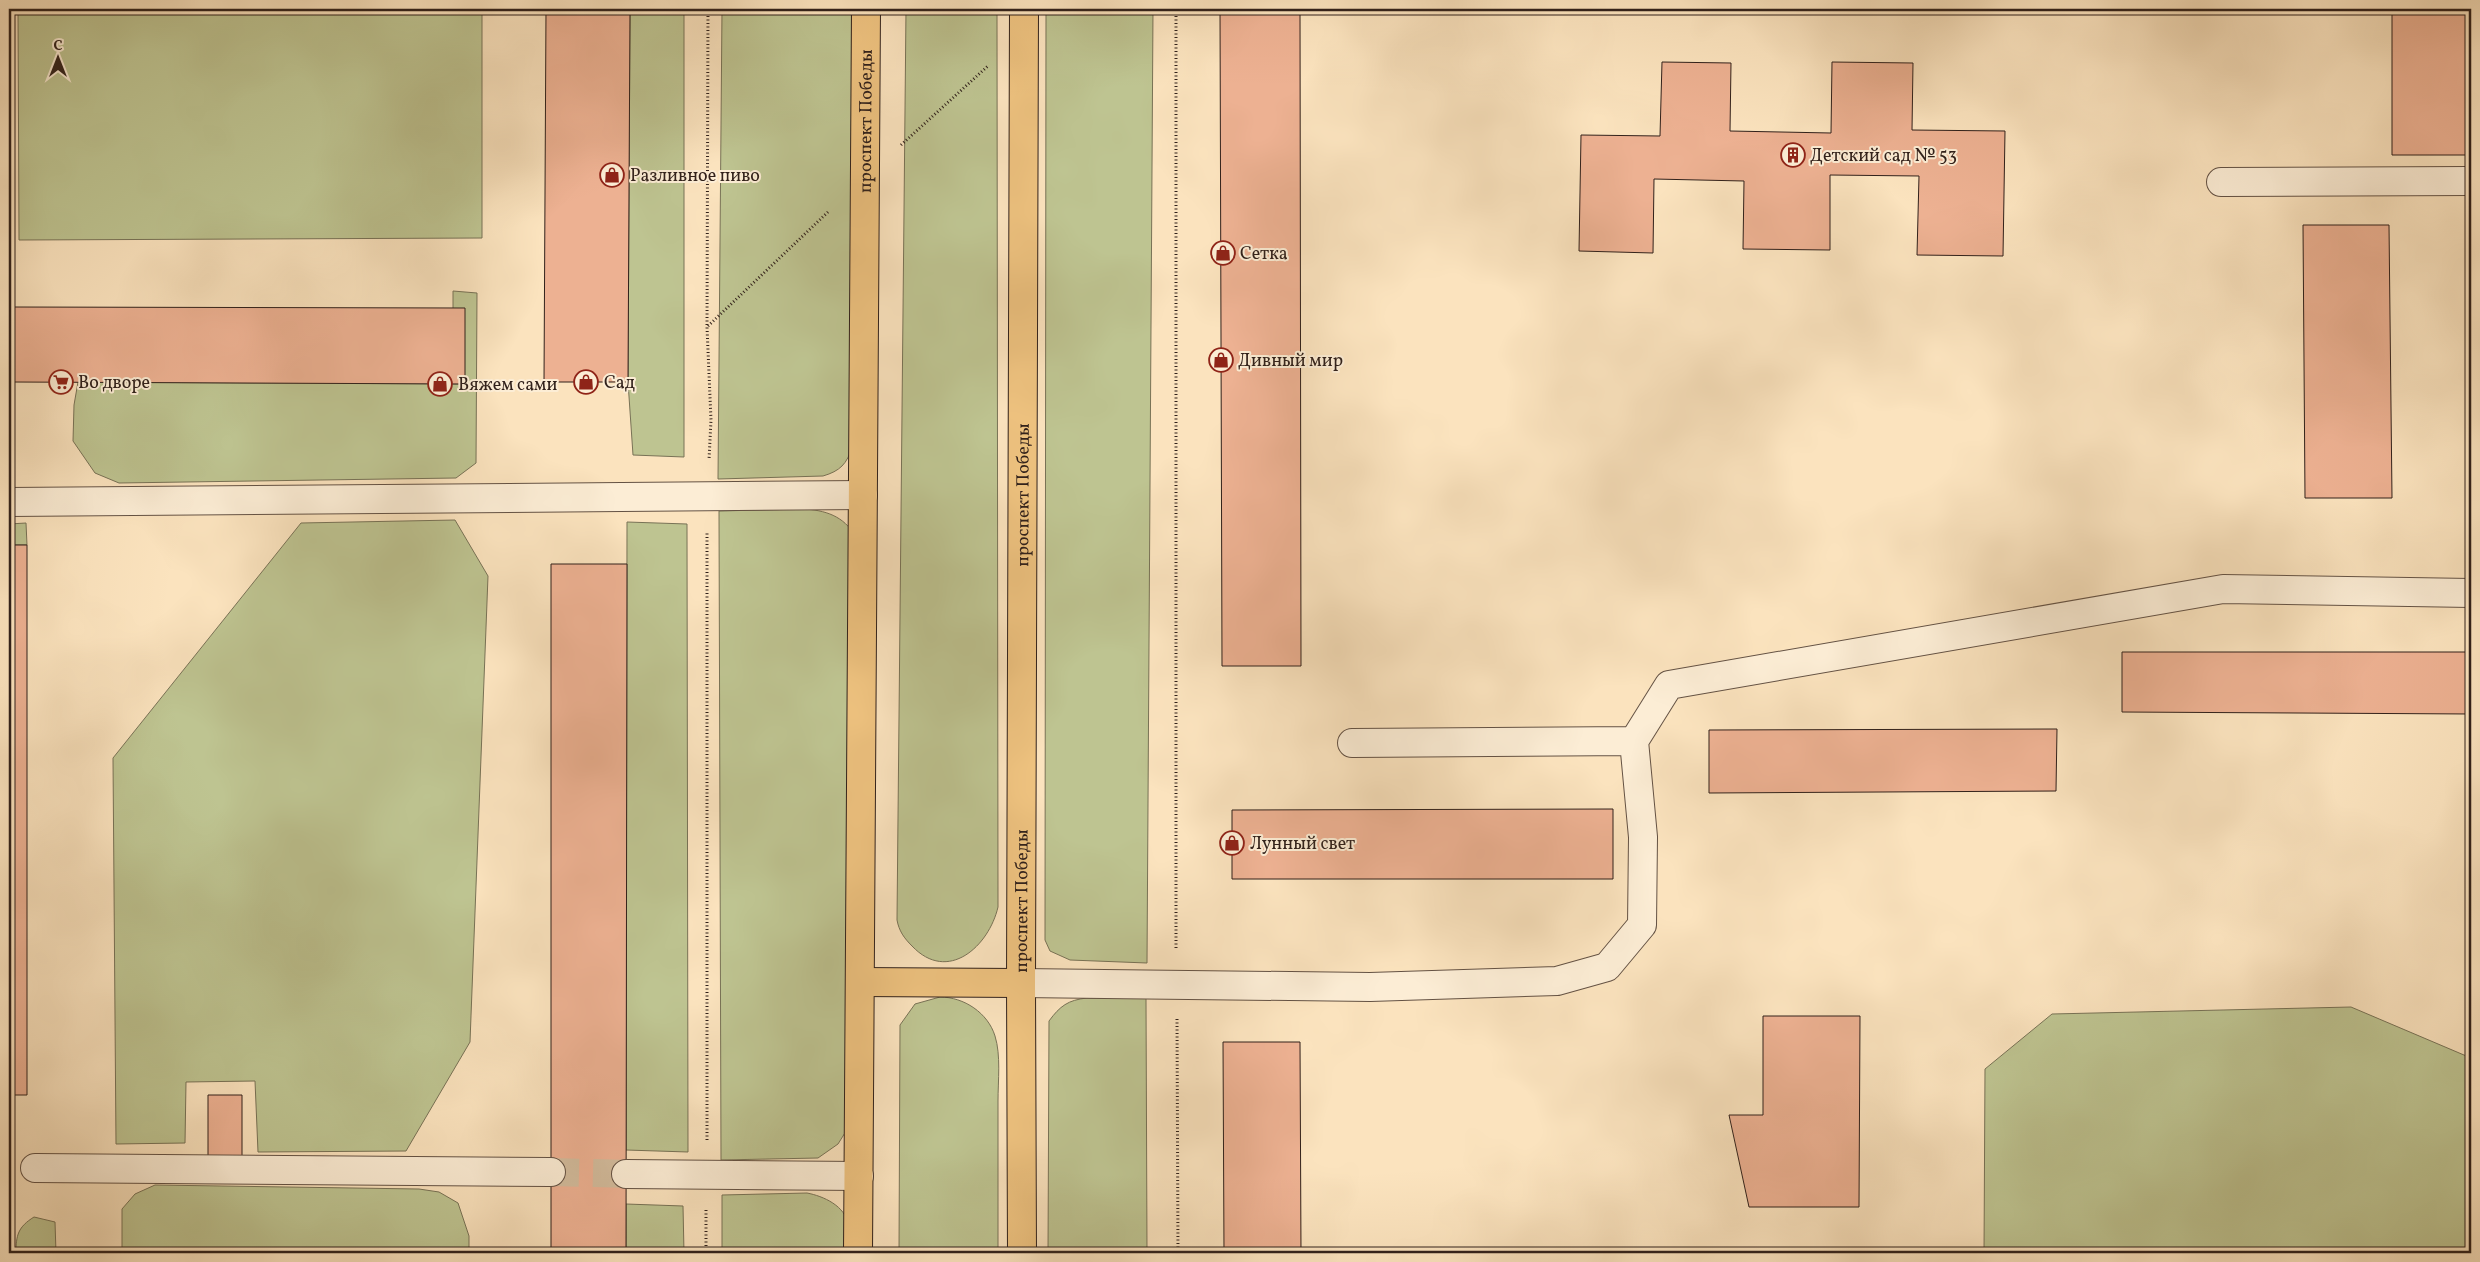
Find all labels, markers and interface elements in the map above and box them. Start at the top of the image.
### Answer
north arrow [32,32,82,82]
text: С [53,37,63,56]
street label: проспект Победы [854,49,880,193]
building icon: Детский сад № 53 [1780,142,1806,168]
place label: Детский сад № 53 [1810,144,1957,169]
shop icon: Разливное пиво [599,162,625,188]
place label: Разливное пиво [630,164,760,189]
shop icon: Сетка [1210,240,1236,266]
place label: Сетка [1240,242,1288,267]
shop icon: Дивный мир [1208,347,1234,373]
place label: Дивный мир [1238,349,1343,374]
supermarket icon: Во дворе [48,369,74,395]
shop icon: Сад [573,369,599,395]
place label: Во дворе [78,371,150,396]
shop icon: Вяжем сами [427,371,453,397]
place label: Сад [604,371,635,396]
place label: Вяжем сами [458,373,557,398]
street label: проспект Победы [1011,423,1037,567]
street label: проспект Победы [1010,829,1035,973]
shop icon: Лунный свет [1219,830,1245,856]
place label: Лунный свет [1250,832,1355,857]

